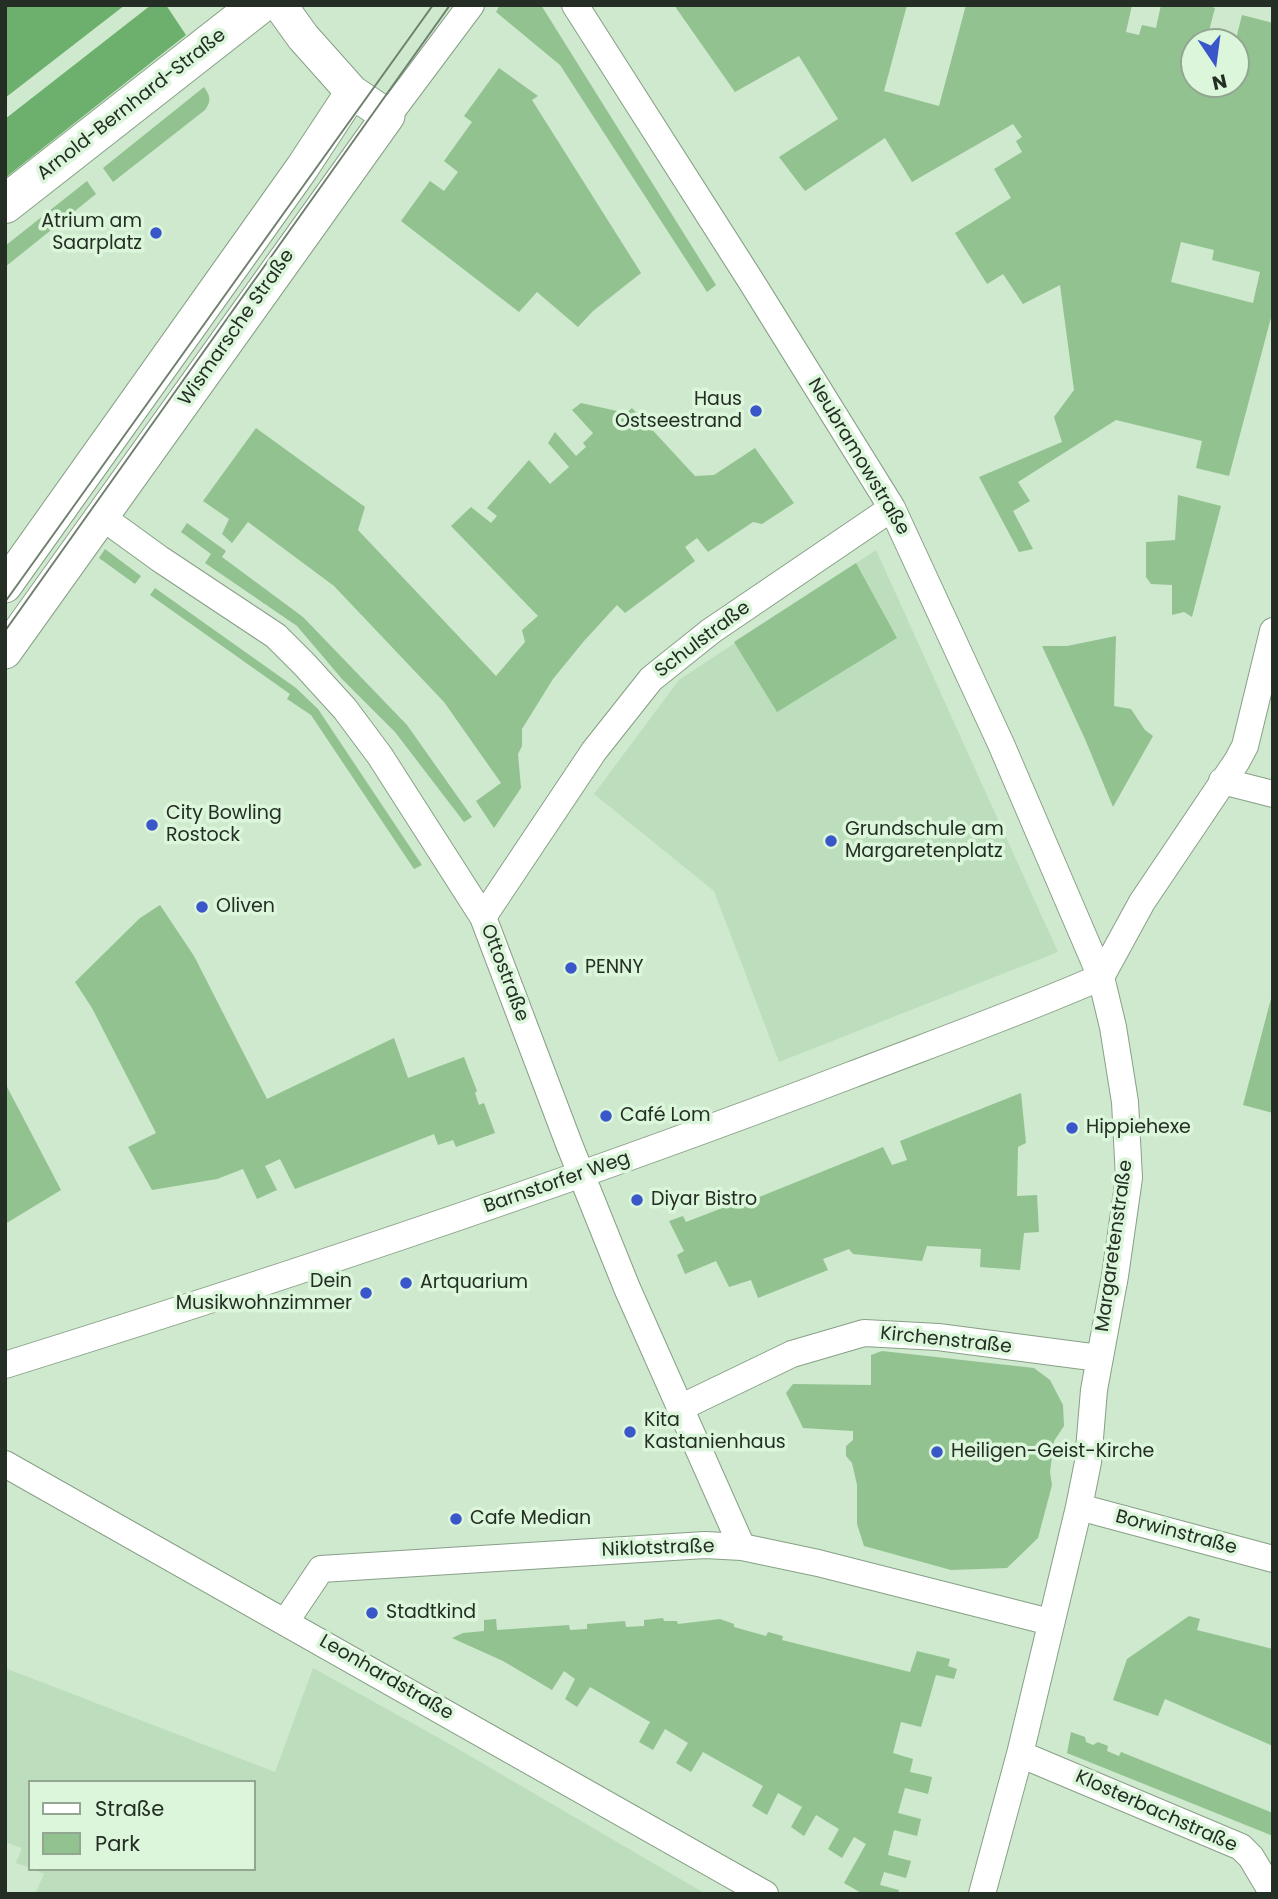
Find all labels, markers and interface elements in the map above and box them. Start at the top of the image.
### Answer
street label: Arnold-Bernhard-Straße [33,24,231,186]
north arrow [1180,28,1250,98]
text: N [1209,67,1229,97]
place label: Atrium am Saarplatz [41,211,142,255]
marker: Atrium am Saarplatz [148,225,164,241]
street label: Wismarsche Straße [174,245,300,411]
street label: Neubramowstraße [802,374,914,540]
place label: Haus Ostseestrand [615,389,742,433]
marker: Haus Ostseestrand [748,403,764,419]
street label: Schulstraße [651,597,755,683]
place label: City Bowling Rostock [166,803,282,847]
marker: City Bowling Rostock [144,817,160,833]
place label: Grundschule am Margaretenplatz [845,819,1004,863]
marker: Grundschule am Margaretenplatz [823,833,839,849]
place label: Oliven [216,896,275,918]
marker: Oliven [194,899,210,915]
street label: Ottostraße [475,921,533,1025]
place label: PENNY [585,957,644,979]
marker: PENNY [563,960,579,976]
place label: Café Lom [620,1105,711,1127]
marker: Café Lom [598,1108,614,1124]
place label: Hippiehexe [1086,1117,1191,1139]
marker: Hippiehexe [1064,1120,1080,1136]
street label: Barnstorfer Weg [481,1147,633,1219]
street label: Margaretenstraße [1092,1159,1138,1333]
place label: Diyar Bistro [651,1189,757,1211]
marker: Diyar Bistro [629,1192,645,1208]
place label: Dein Musikwohnzimmer [176,1271,352,1315]
place label: Artquarium [420,1272,528,1294]
marker: Artquarium [398,1275,414,1291]
marker: Dein Musikwohnzimmer [358,1285,374,1301]
street label: Kirchenstraße [879,1323,1013,1359]
place label: Kita Kastanienhaus [644,1410,786,1454]
marker: Kita Kastanienhaus [622,1424,638,1440]
place label: Heiligen-Geist-Kirche [951,1441,1154,1463]
marker: Heiligen-Geist-Kirche [929,1444,945,1460]
street label: Borwinstraße [1113,1506,1239,1560]
place label: Cafe Median [470,1508,591,1530]
marker: Cafe Median [448,1511,464,1527]
street label: Niklotstraße [601,1536,715,1562]
place label: Stadtkind [386,1602,476,1624]
marker: Stadtkind [364,1605,380,1621]
street label: Leonhardstraße [315,1630,457,1726]
street label: Klosterbachstraße [1072,1766,1240,1858]
legend [28,1780,256,1871]
text: Straße [95,1794,164,1823]
text: Park [95,1829,140,1858]

